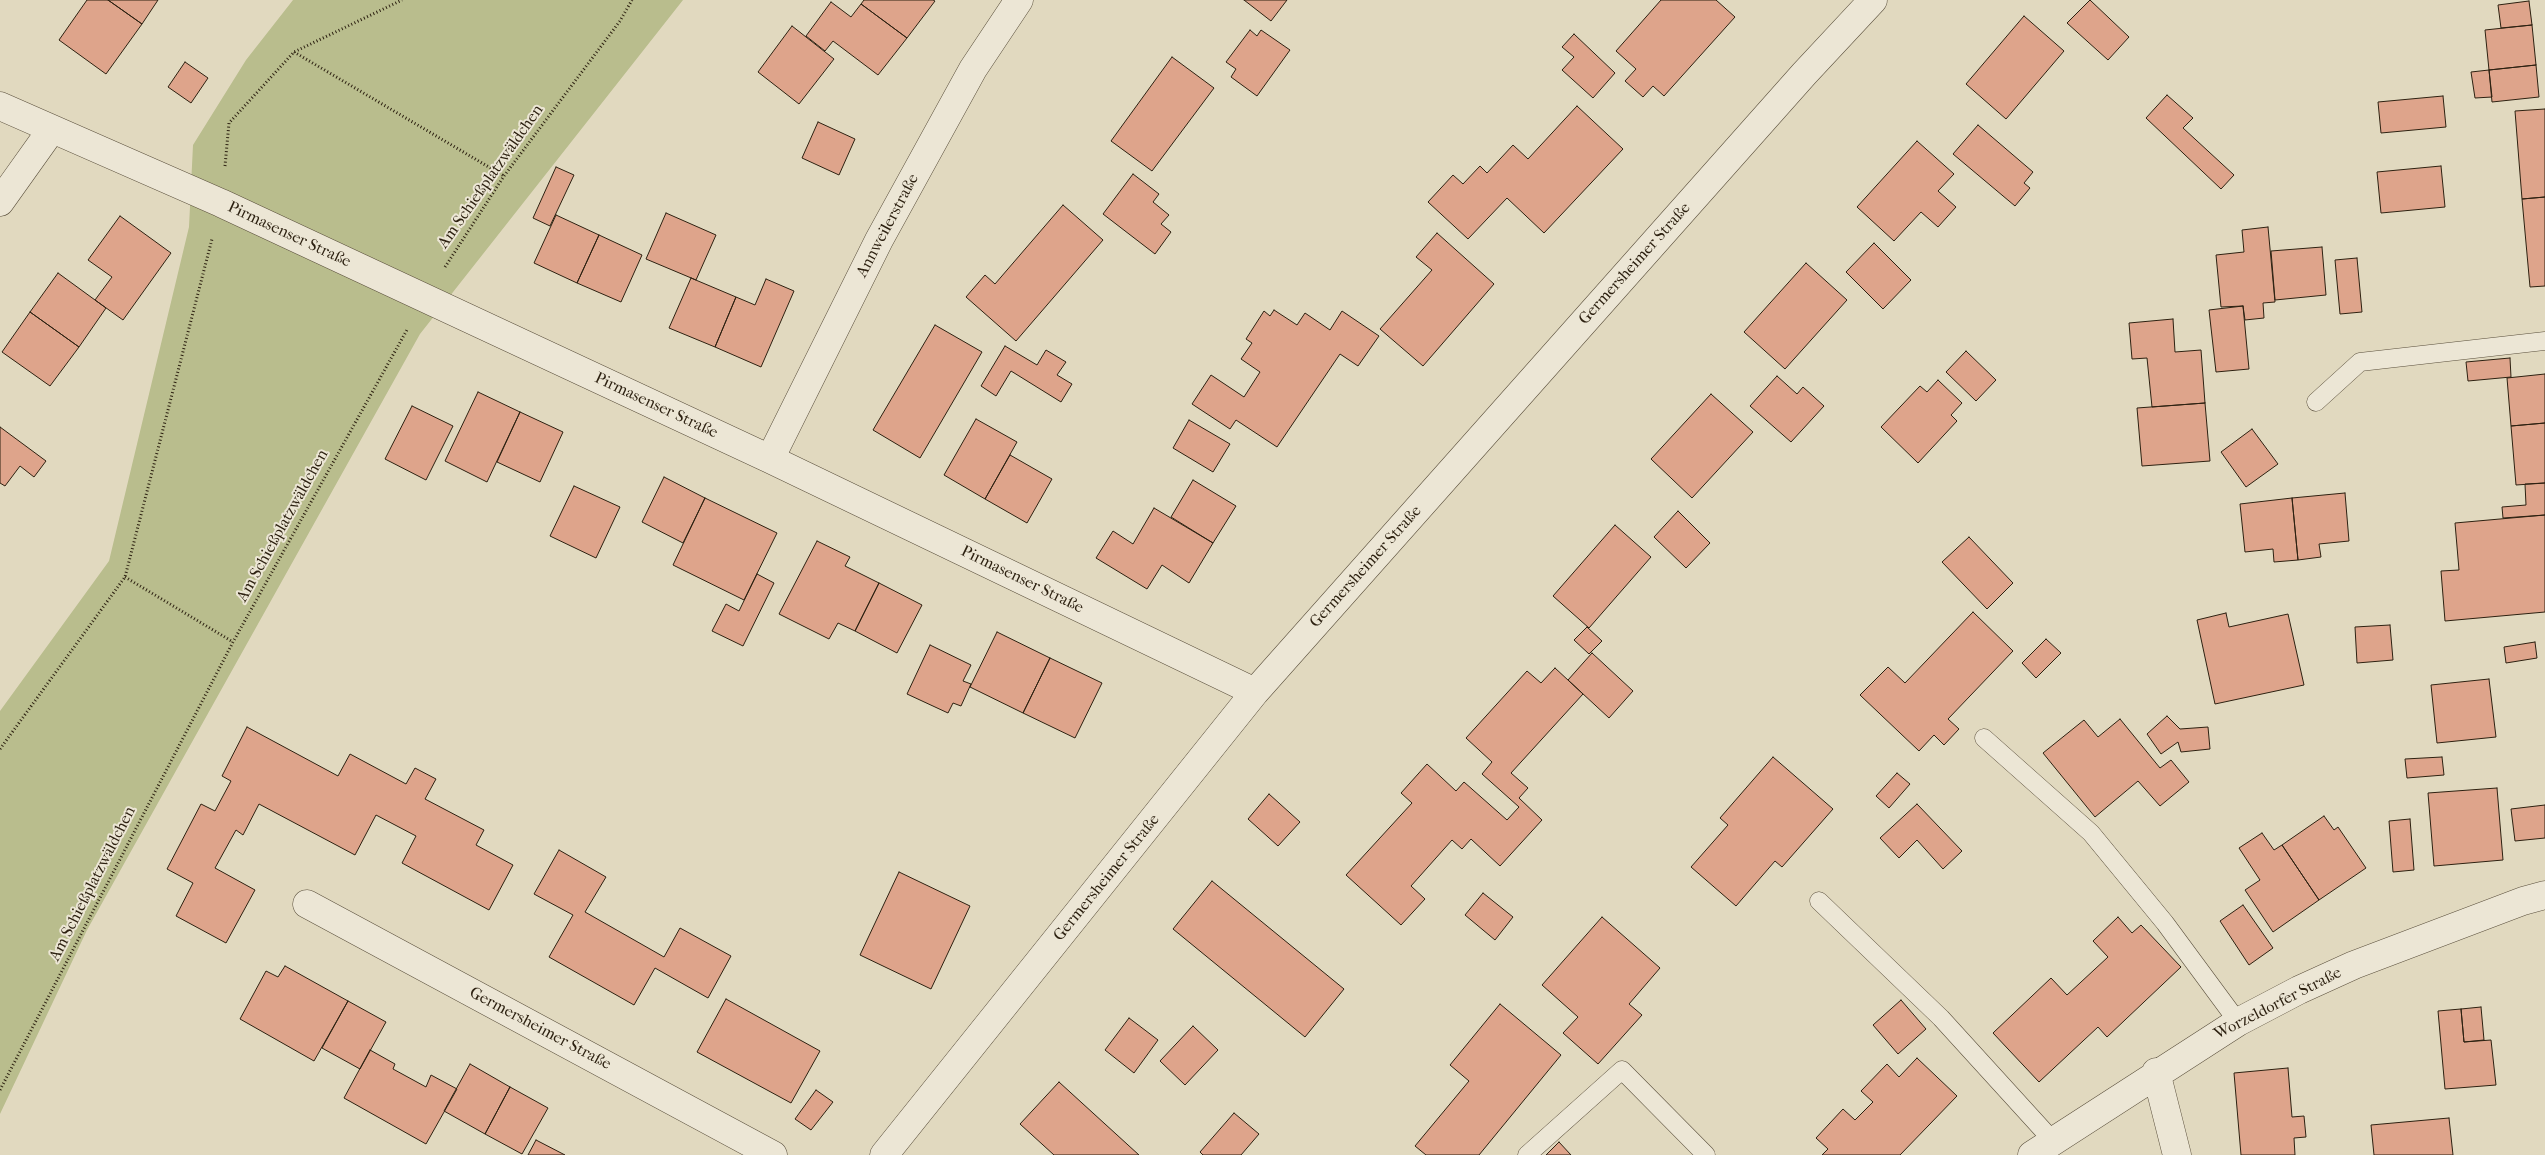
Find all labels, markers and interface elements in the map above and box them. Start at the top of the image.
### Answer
street label: Am Schießplatzwäldchen [434,101,548,253]
street label: Annweilerstraße [853,171,923,281]
street label: Pirmasenser Straße [224,198,354,272]
street label: Germersheimer Straße [1575,199,1695,329]
street label: Pirmasenser Straße [591,369,721,443]
street label: Am Schießplatzwäldchen [233,447,333,605]
street label: Germersheimer Straße [1306,502,1426,632]
street label: Pirmasenser Straße [958,542,1086,618]
street label: Am Schießplatzwäldchen [46,803,140,965]
street label: Germersheimer Straße [1050,811,1164,945]
street label: Worzeldorfer Straße [2211,964,2345,1044]
street label: Germersheimer Straße [466,984,614,1074]

